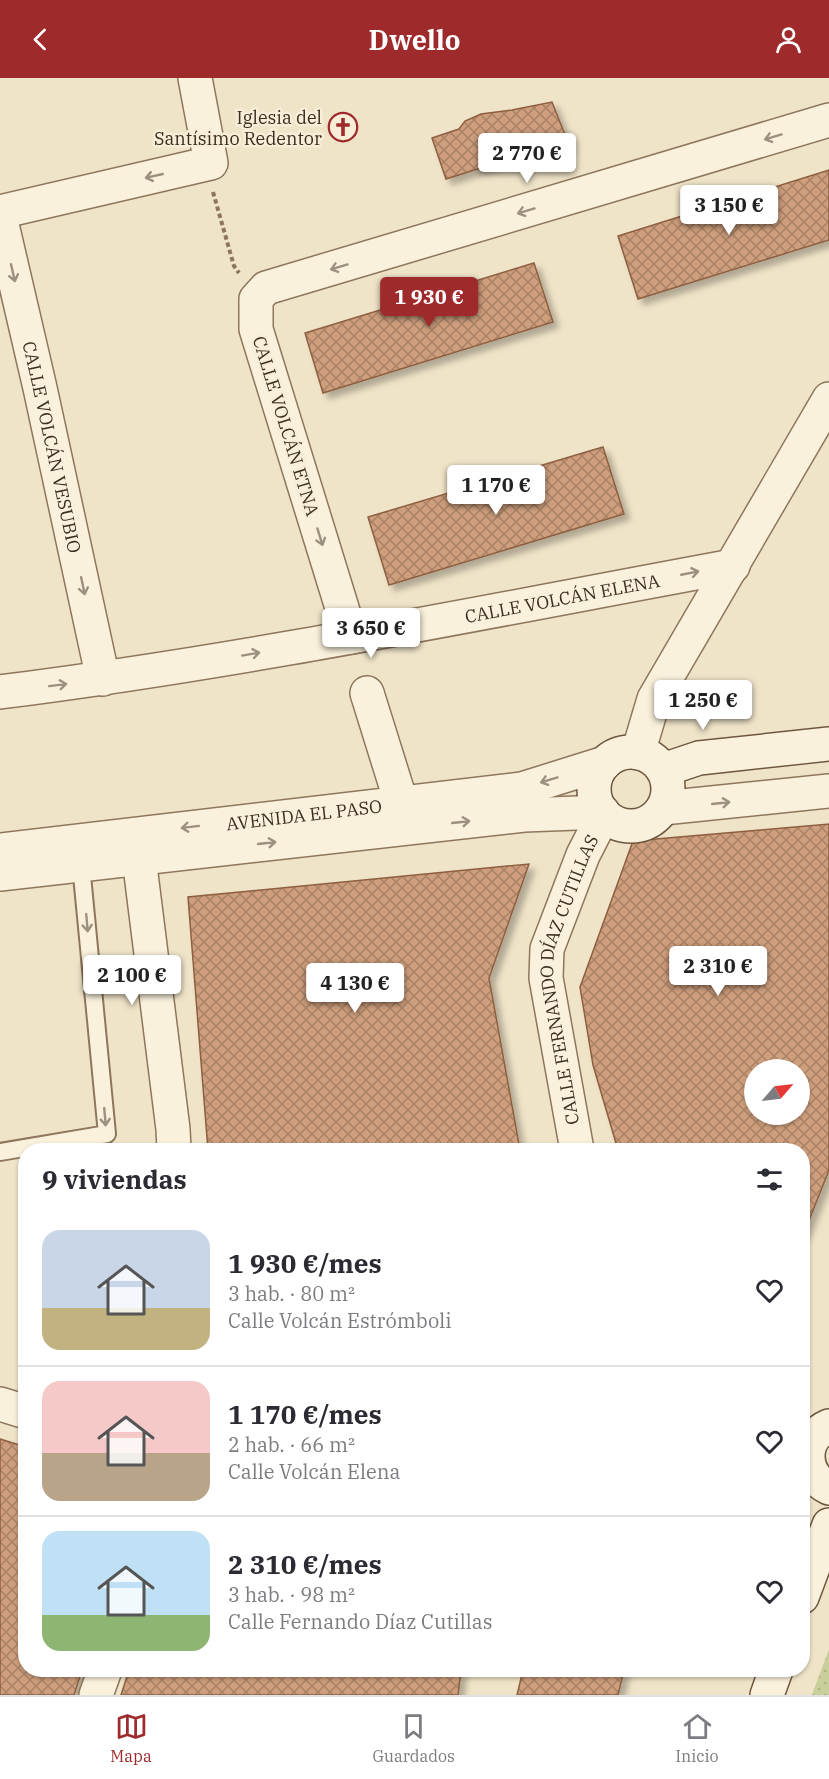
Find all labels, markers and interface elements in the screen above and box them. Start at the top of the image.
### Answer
text: Dwello [369,22,460,57]
icon: back [24,23,57,56]
icon: person [772,23,805,56]
place label: Iglesia del Santísimo Redentor [154,106,322,150]
church icon: Iglesia del Santísimo Redentor [327,111,359,143]
one-way arrow [764,132,783,143]
pin: 2 770 € [472,133,582,184]
text: 2 770 € [492,139,562,166]
one-way arrow [145,171,164,182]
pin: 3 150 € [674,185,784,236]
text: 3 150 € [694,191,764,218]
one-way arrow [517,206,536,217]
one-way arrow [330,262,349,273]
one-way arrow [8,263,20,282]
pin: 1 930 € [374,277,484,328]
text: 1 930 € [394,283,464,310]
street label: CALLE VOLCÁN ETNA [248,333,325,519]
street label: CALLE VOLCÁN VESUBIO [18,339,87,555]
pin: 1 170 € [441,465,551,516]
text: 1 170 € [461,471,531,498]
one-way arrow [315,527,326,546]
street label: CALLE VOLCÁN ELENA [463,568,662,628]
one-way arrow [680,568,700,579]
one-way arrow [78,576,89,595]
pin: 3 650 € [316,608,426,659]
text: 3 650 € [336,614,406,641]
one-way arrow [240,648,260,659]
one-way arrow [48,679,67,690]
pin: 1 250 € [648,680,758,731]
text: 1 250 € [668,686,738,713]
one-way arrow [540,775,559,786]
street label: AVENIDA EL PASO [225,794,383,835]
one-way arrow [710,797,730,808]
one-way arrow [450,816,470,827]
one-way arrow [180,822,200,833]
street label: CALLE FERNANDO DÍAZ CUTILLAS [535,830,603,1127]
one-way arrow [256,838,276,849]
one-way arrow [82,912,93,932]
pin: 2 310 € [663,946,773,997]
text: 2 310 € [683,952,753,979]
pin: 2 100 € [77,955,187,1006]
text: 2 100 € [97,961,167,988]
pin: 4 130 € [300,963,410,1014]
text: 4 130 € [320,969,390,996]
north arrow [744,1059,810,1125]
map controls [744,1059,810,1125]
one-way arrow [100,1106,111,1126]
text: 9 viviendas [42,1162,187,1196]
icon: filters [753,1163,786,1196]
text: 1 930 €/mes [228,1246,382,1280]
icon: home [90,1254,162,1326]
icon: heart [753,1274,786,1307]
text: 3 hab. · 80 m² [228,1280,355,1307]
text: Calle Volcán Estrómboli [228,1307,452,1334]
text: 1 170 €/mes [228,1397,382,1431]
icon: home [90,1405,162,1477]
icon: heart [753,1425,786,1458]
text: 2 hab. · 66 m² [228,1431,355,1458]
text: Calle Volcán Elena [228,1458,400,1485]
text: 2 310 €/mes [228,1547,382,1581]
icon: home [90,1555,162,1627]
icon: heart [753,1575,786,1608]
text: 3 hab. · 98 m² [228,1581,355,1608]
text: Calle Fernando Díaz Cutillas [228,1608,492,1635]
tab: Mapa [110,1710,152,1766]
tab: Guardados [372,1710,455,1766]
tab: Inicio [676,1710,719,1766]

